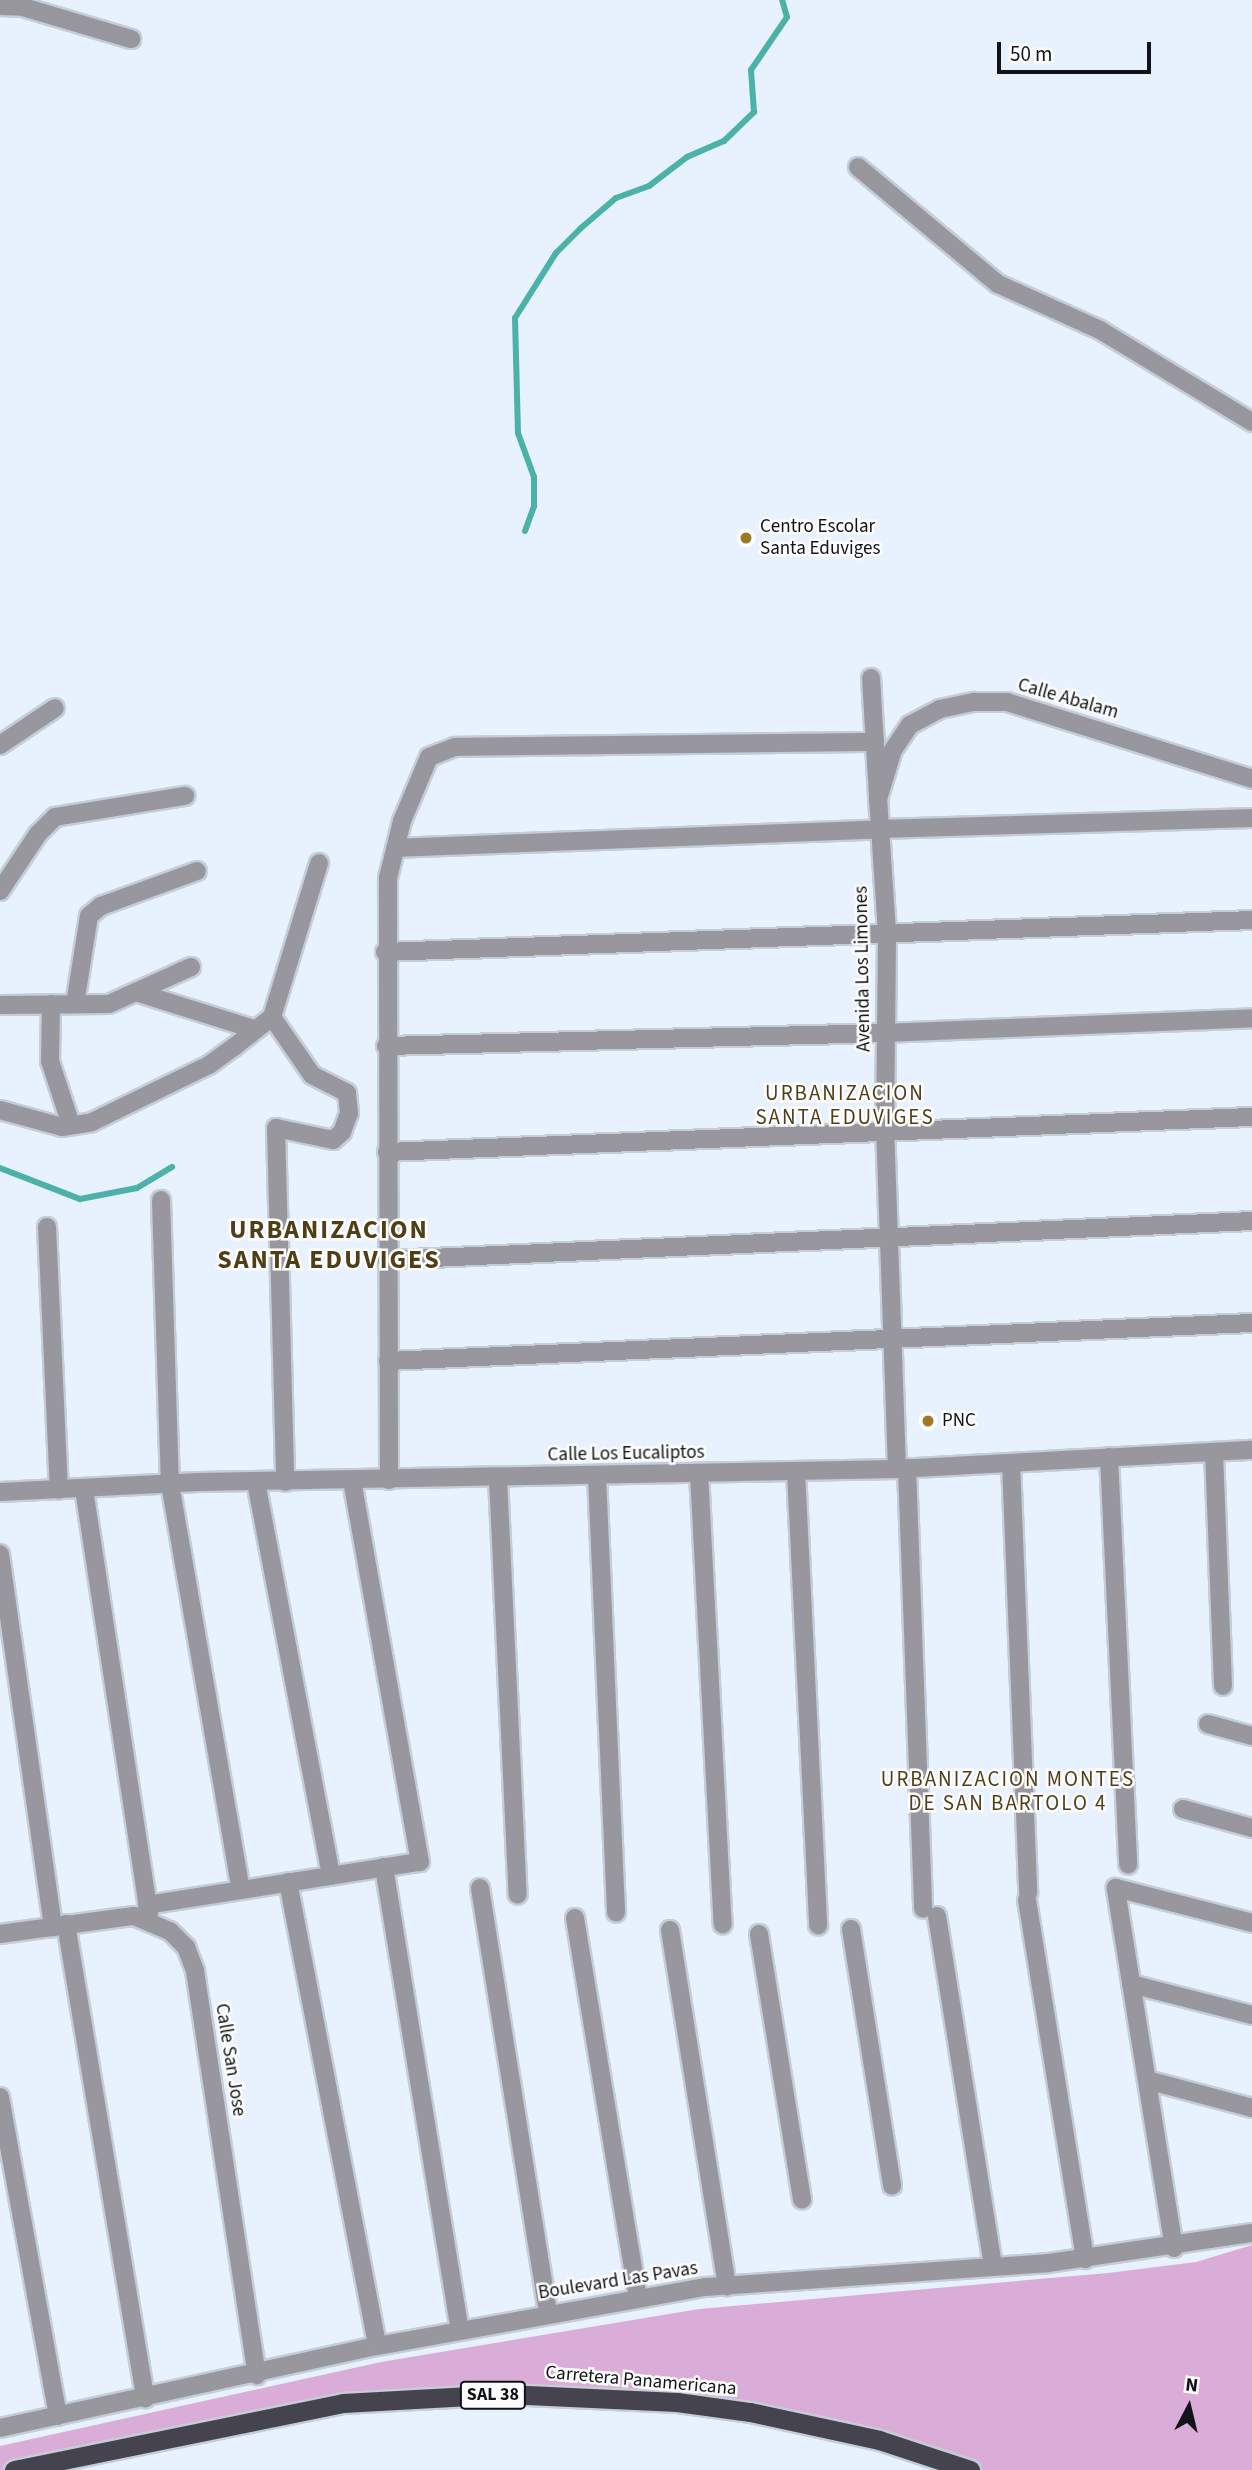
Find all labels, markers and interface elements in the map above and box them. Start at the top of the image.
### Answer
scale bar [1000,28,1154,72]
text: 50 m [1010,39,1052,69]
place label: Centro Escolar Santa Eduviges [760,516,880,560]
marker: Centro Escolar Santa Eduviges [738,530,754,546]
street label: Calle Abalam [1015,674,1121,724]
street label: Avenida Los Limones [850,886,876,1052]
district label: URBANIZACION SANTA EDUVIGES [757,1080,933,1130]
district label: URBANIZACION SANTA EDUVIGES [219,1214,439,1276]
place label: PNC [942,1410,976,1432]
marker: PNC [920,1413,936,1429]
street label: Calle Los Eucaliptos [547,1441,705,1467]
district label: URBANIZACION MONTES DE SAN BARTOLO 4 [883,1766,1133,1816]
street label: Calle San Jose [210,2002,250,2118]
street label: Boulevard Las Pavas [537,2257,699,2305]
street label: Carretera Panamericana [545,2361,737,2401]
text: N [1184,2371,1200,2400]
north arrow [1154,2372,1224,2442]
road number: SAL 38 [460,2381,526,2410]

